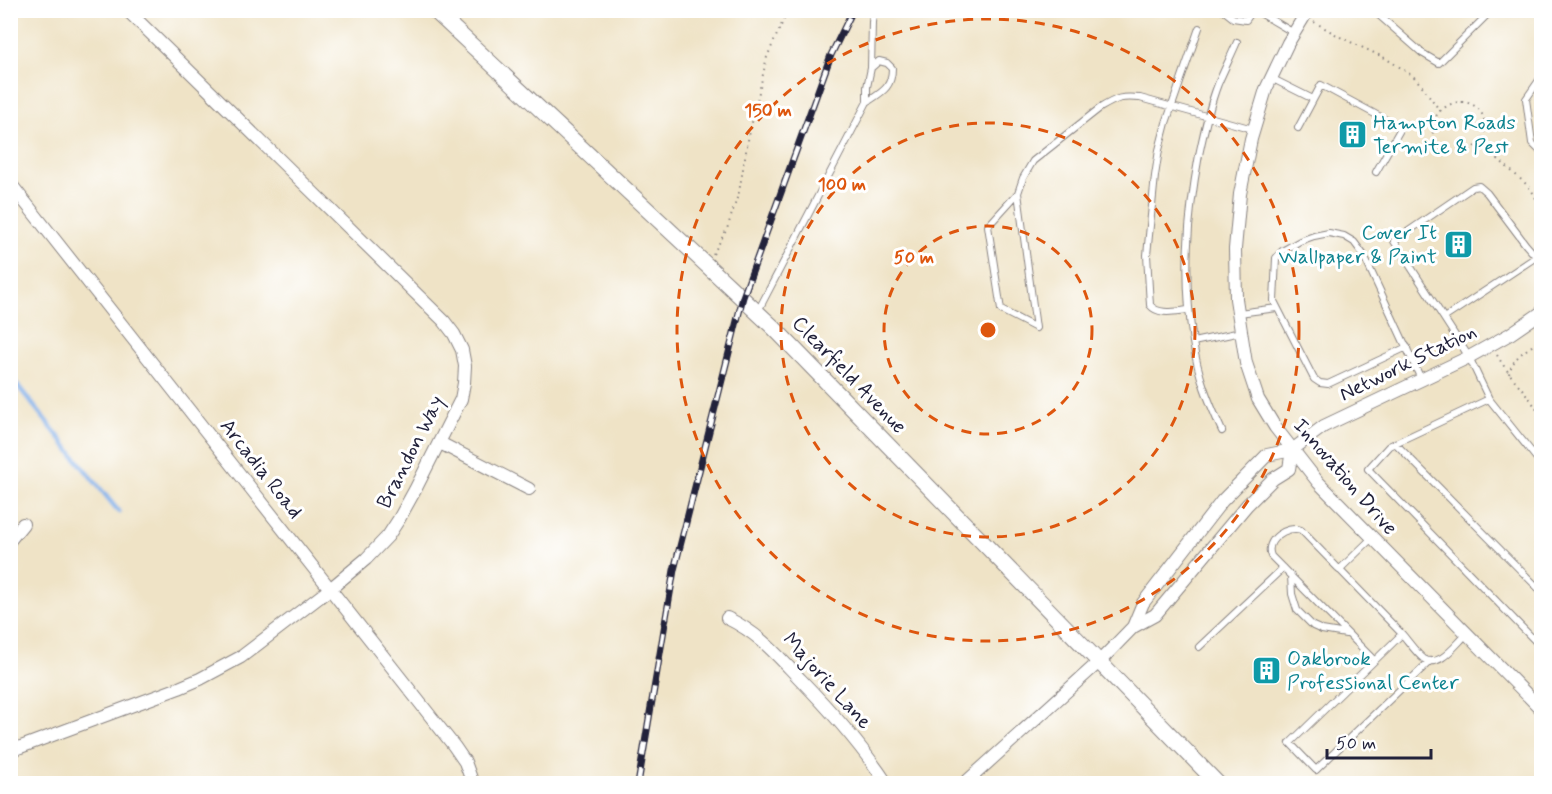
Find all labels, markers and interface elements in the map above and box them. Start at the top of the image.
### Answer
text: 150 m [744,99,792,123]
place label: Hampton Roads Termite & Pest [1373,109,1516,161]
building icon: Hampton Roads Termite & Pest [1336,119,1368,151]
text: 100 m [818,173,866,197]
place label: Cover It Wallpaper & Paint [1279,219,1437,271]
building icon: Cover It Wallpaper & Paint [1442,229,1474,261]
text: 50 m [894,246,934,270]
street label: Clearfield Avenue [785,310,913,440]
street label: Network Station [1335,318,1481,408]
centre of rings [978,320,998,340]
street label: Brandon Way [371,391,451,513]
street label: Arcadia Road [213,413,309,525]
street label: Innovation Drive [1286,413,1404,541]
street label: Majorie Lane [776,627,878,736]
place label: Oakbrook Professional Center [1287,645,1459,697]
building icon: Oakbrook Professional Center [1250,655,1282,687]
scale bar [1327,722,1430,760]
text: 50 m [1336,732,1376,756]

